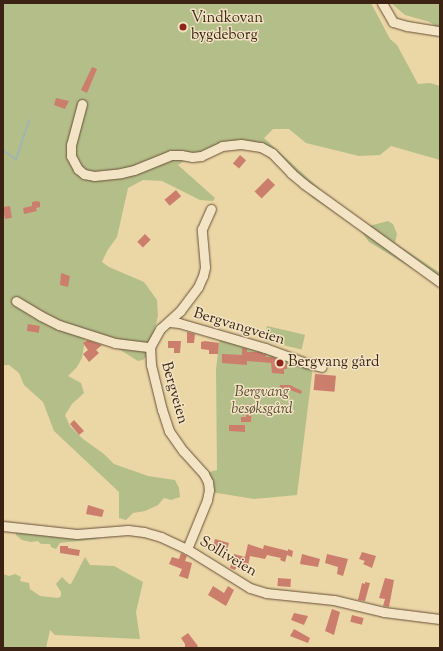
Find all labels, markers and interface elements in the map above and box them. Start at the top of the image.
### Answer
place label: Vindkovan bygdeborg [191,9,263,44]
marker: Vindkovan bygdeborg [178,22,188,32]
street label: Bergvangveien [191,305,287,349]
place label: Bergvang gård [288,354,379,372]
marker: Bergvang gård [275,358,285,368]
street label: Bergveien [157,360,191,426]
park label: Bergvang besøksgård [231,383,293,418]
street label: Solliveien [196,533,260,581]

